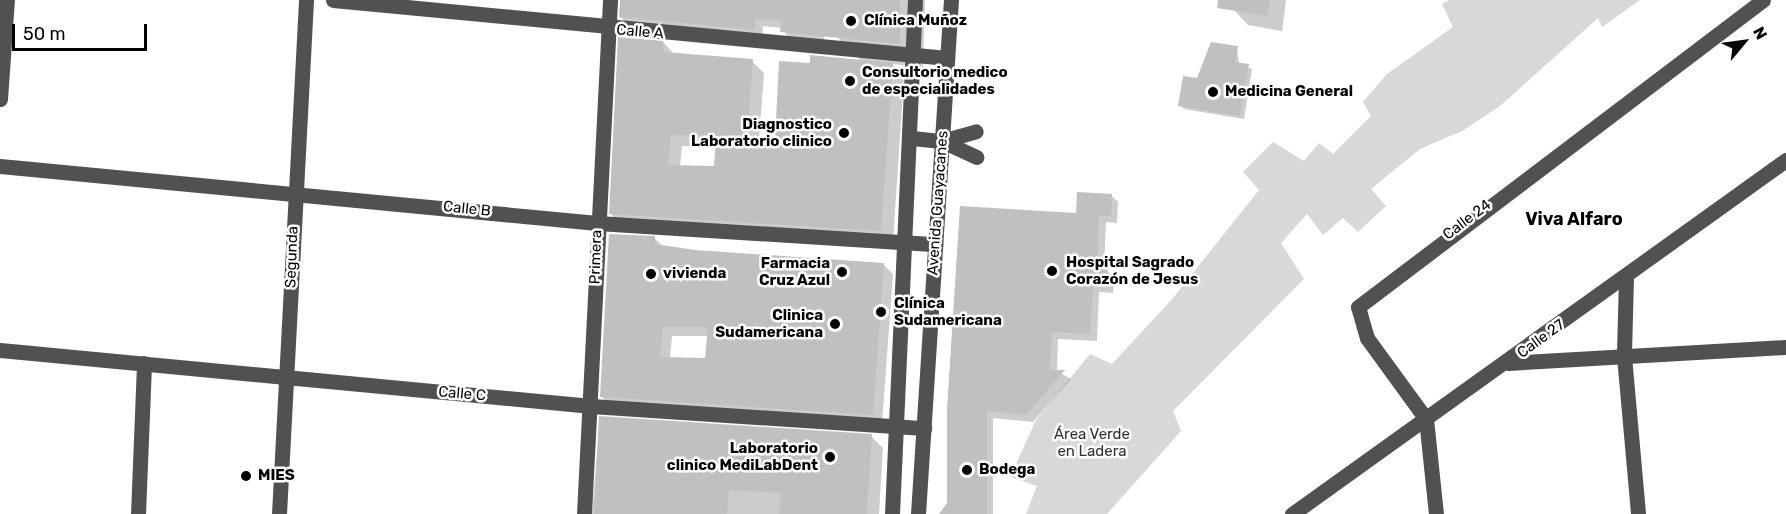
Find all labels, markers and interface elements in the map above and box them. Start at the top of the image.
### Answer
scale bar [15,12,150,50]
marker: Clínica Muñoz [842,12,860,30]
place label: Clínica Muñoz [864,12,967,30]
north arrow [1714,12,1774,72]
street label: Calle A [615,21,665,43]
text: 50 m [23,23,66,45]
text: N [1749,23,1771,43]
place label: Consultorio medico de especialidades [862,63,1008,98]
marker: Consultorio medico de especialidades [843,74,857,88]
place label: Medicina General [1225,83,1353,101]
marker: Medicina General [1206,85,1220,99]
place label: Diagnostico Laboratorio clinico [691,115,832,150]
marker: Diagnostico Laboratorio clinico [837,126,851,140]
street label: Avenida Guayacanes [924,130,952,276]
street label: Calle 24 [1439,196,1495,244]
street label: Calle B [442,198,492,220]
district label: Viva Alfaro [1525,208,1623,230]
street label: Segunda [282,226,302,288]
street label: Primera [586,229,606,285]
place label: Hospital Sagrado Corazón de Jesus [1066,253,1198,288]
place label: Farmacia Cruz Azul [759,254,830,289]
marker: Hospital Sagrado Corazón de Jesus [1043,262,1061,280]
place label: vivienda [663,265,726,283]
marker: Farmacia Cruz Azul [835,265,849,279]
marker: vivienda [644,267,658,281]
place label: Clínica Sudamericana [894,294,1002,329]
marker: Clínica Sudamericana [872,303,890,321]
place label: Clinica Sudamericana [715,306,823,341]
street label: Calle 27 [1514,316,1568,362]
marker: Clinica Sudamericana [828,317,842,331]
street label: Calle C [437,383,487,405]
park label: Área Verde en Ladera [1054,425,1130,460]
place label: Laboratorio clinico MediLabDent [667,439,818,474]
marker: Laboratorio clinico MediLabDent [823,450,837,464]
place label: Bodega [979,461,1035,479]
marker: Bodega [960,463,974,477]
place label: MIES [258,467,295,485]
marker: MIES [239,469,253,483]

